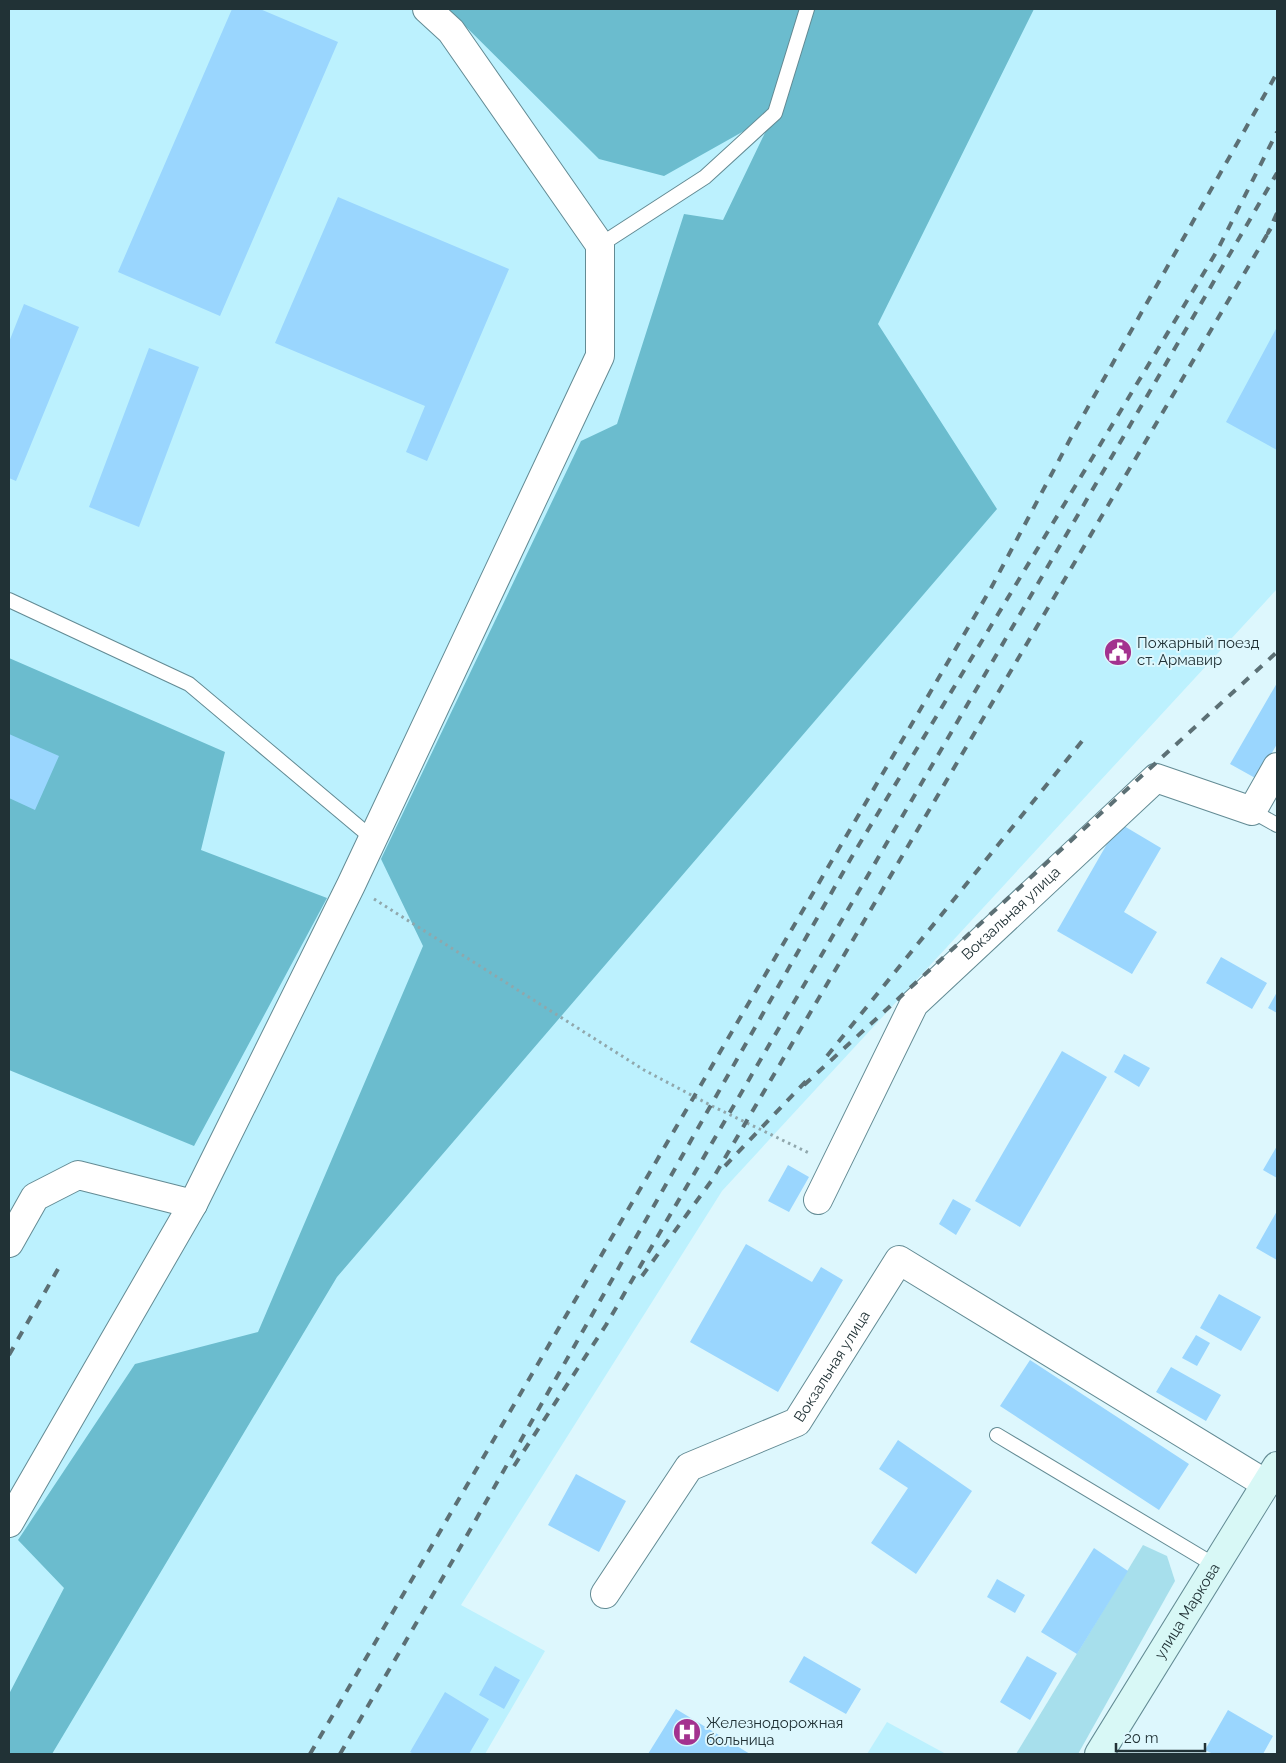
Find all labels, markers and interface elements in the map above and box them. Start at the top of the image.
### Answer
place label: Пожарный поезд ст. Армавир [1137,634,1260,669]
public building icon: Пожарный поезд ст. Армавир [1103,637,1133,667]
street label: Вокзальная улица [958,863,1064,964]
street label: Вокзальная улица [790,1307,874,1425]
street label: улица Маркова [1151,1560,1224,1662]
place label: Железнодорожная больница [706,1714,843,1749]
hospital icon: Железнодорожная больница [672,1717,702,1747]
scale bar [1116,1720,1205,1752]
text: 20 m [1124,1729,1159,1747]

